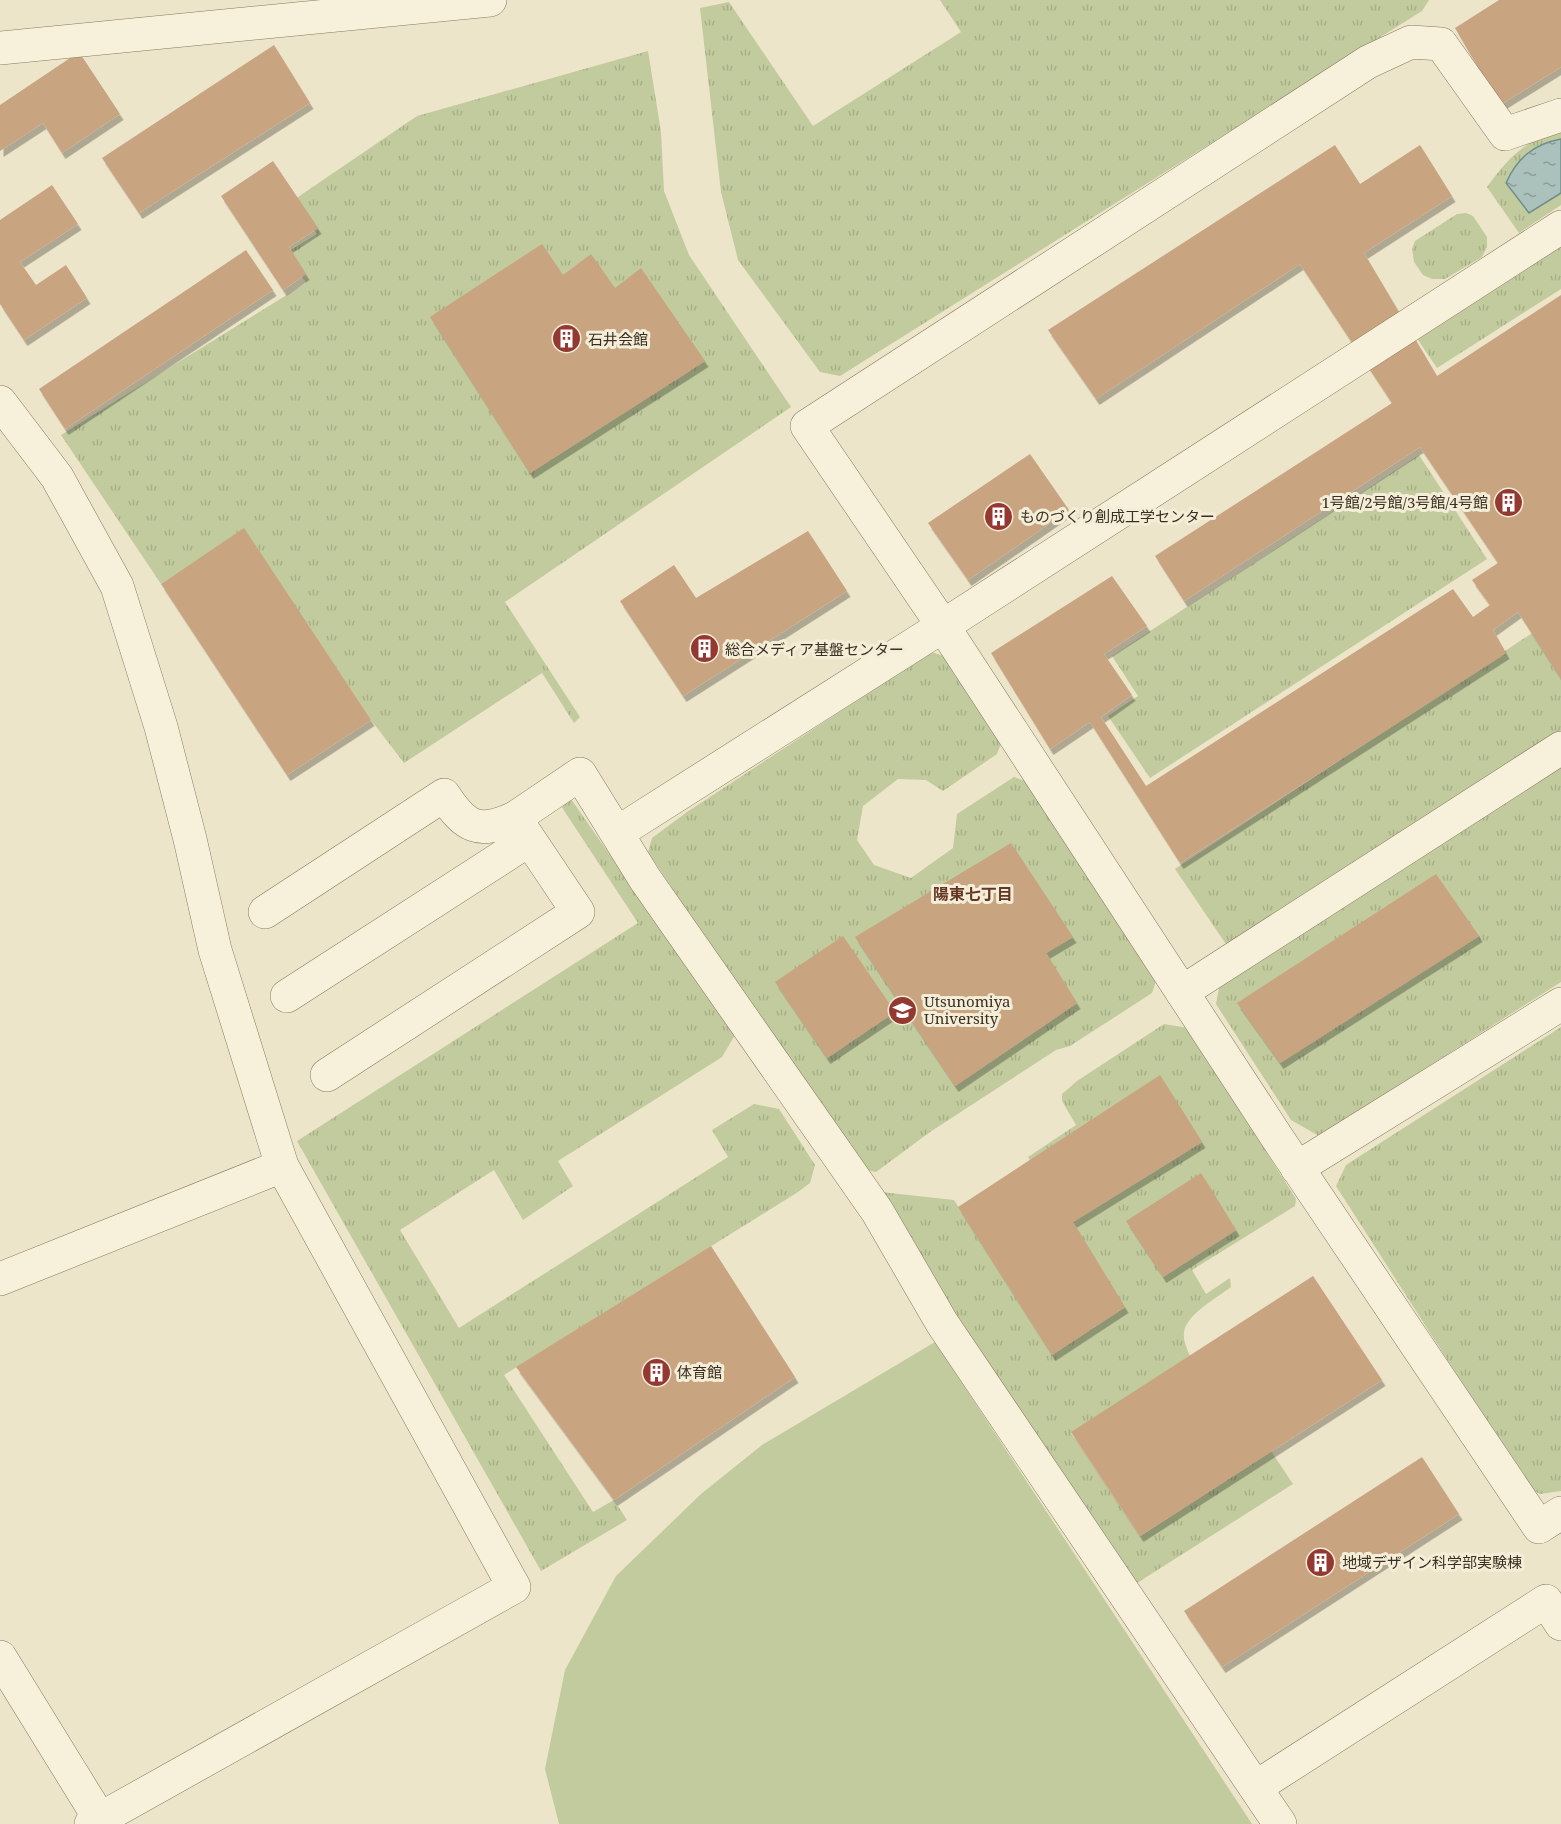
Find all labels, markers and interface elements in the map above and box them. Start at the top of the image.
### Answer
building icon: 石井会館 [551,323,583,355]
place label: 石井会館 [588,329,648,349]
building icon: 1号館/2号館/3号館/4号館 [1493,486,1525,518]
place label: 1号館/2号館/3号館/4号館 [1321,492,1488,512]
building icon: ものづくり創成工学センター [983,500,1015,532]
place label: ものづくり創成工学センター [1020,506,1215,526]
building icon: 総合メディア基盤センター [688,633,720,665]
place label: 総合メディア基盤センター [725,639,904,659]
district label: 陽東七丁目 [933,883,1013,905]
place label: Utsunomiya University [924,991,1011,1028]
school or university icon: Utsunomiya University [887,994,919,1026]
building icon: 体育館 [640,1356,672,1388]
place label: 体育館 [677,1362,722,1382]
building icon: 地域デザイン科学部実験棟 [1305,1546,1337,1578]
place label: 地域デザイン科学部実験棟 [1342,1552,1522,1572]

